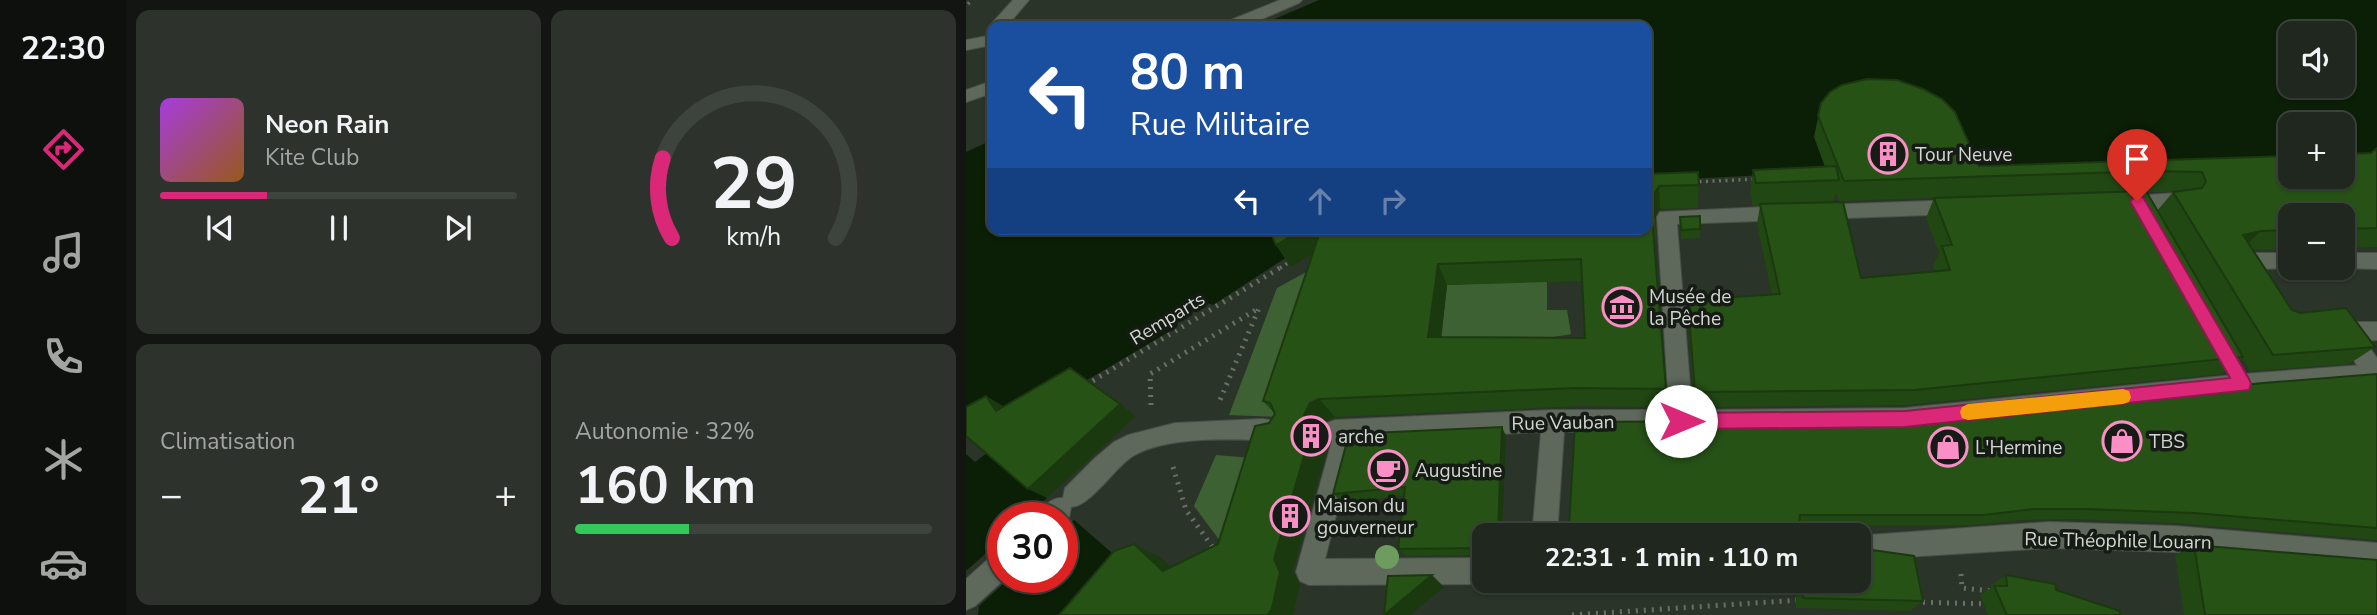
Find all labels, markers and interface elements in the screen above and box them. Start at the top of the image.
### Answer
map controls [2278,21,2355,280]
button: sound [2278,21,2355,98]
text: 22:30 [21,27,105,70]
text: 80 m [1130,39,1245,106]
icon: left [1015,49,1106,140]
text: Rue Militaire [1130,103,1310,146]
text: Neon Rain [265,107,390,142]
button: + [2278,112,2355,189]
icon: directions [39,125,88,174]
pin [2107,129,2167,201]
building icon: Tour Neuve [1867,133,1909,175]
text: 29 [710,135,797,235]
icon: arrive [2118,140,2156,178]
text: Kite Club [265,142,359,173]
place label: Tour Neuve [1915,142,2012,168]
icon: left [1228,182,1266,220]
icon: ahead [1301,182,1339,220]
icon: right [1374,182,1412,220]
button: − [2278,203,2355,280]
icon: previous [201,209,239,247]
icon: pause [320,209,358,247]
icon: next [439,209,477,247]
text: km/h [726,220,781,254]
icon: music [39,228,88,277]
place label: Musée de la Pêche [1649,284,1731,332]
street label: Remparts [1125,286,1210,351]
museum icon: Musée de la Pêche [1601,286,1643,328]
icon: phone [39,332,88,381]
position arrow [1644,384,1718,458]
street label: Rue Vauban [1511,409,1615,437]
building icon: arche [1290,415,1332,457]
text: Autonomie · 32% [575,416,755,447]
shop icon: TBS [2101,420,2143,462]
place label: arche [1338,424,1384,450]
text: Climatisation [160,426,295,457]
shop icon: L'Hermine [1927,426,1969,468]
place label: TBS [2149,429,2185,455]
icon: climate [39,435,88,484]
place label: L'Hermine [1975,435,2062,461]
cafe icon: Augustine [1367,449,1409,491]
text: 160 km [575,450,756,521]
place label: Augustine [1415,458,1502,484]
text: 21° [297,460,380,531]
text: − [160,470,183,521]
text: + [494,470,517,521]
place label: Maison du gouverneur [1317,493,1414,541]
building icon: Maison du gouverneur [1269,495,1311,537]
speed limit sign: 30 [987,502,1078,593]
street label: Rue Théophile Louarn [2024,526,2212,556]
icon: car [39,539,88,588]
text: 22:31 · 1 min · 110 m [1545,540,1798,575]

